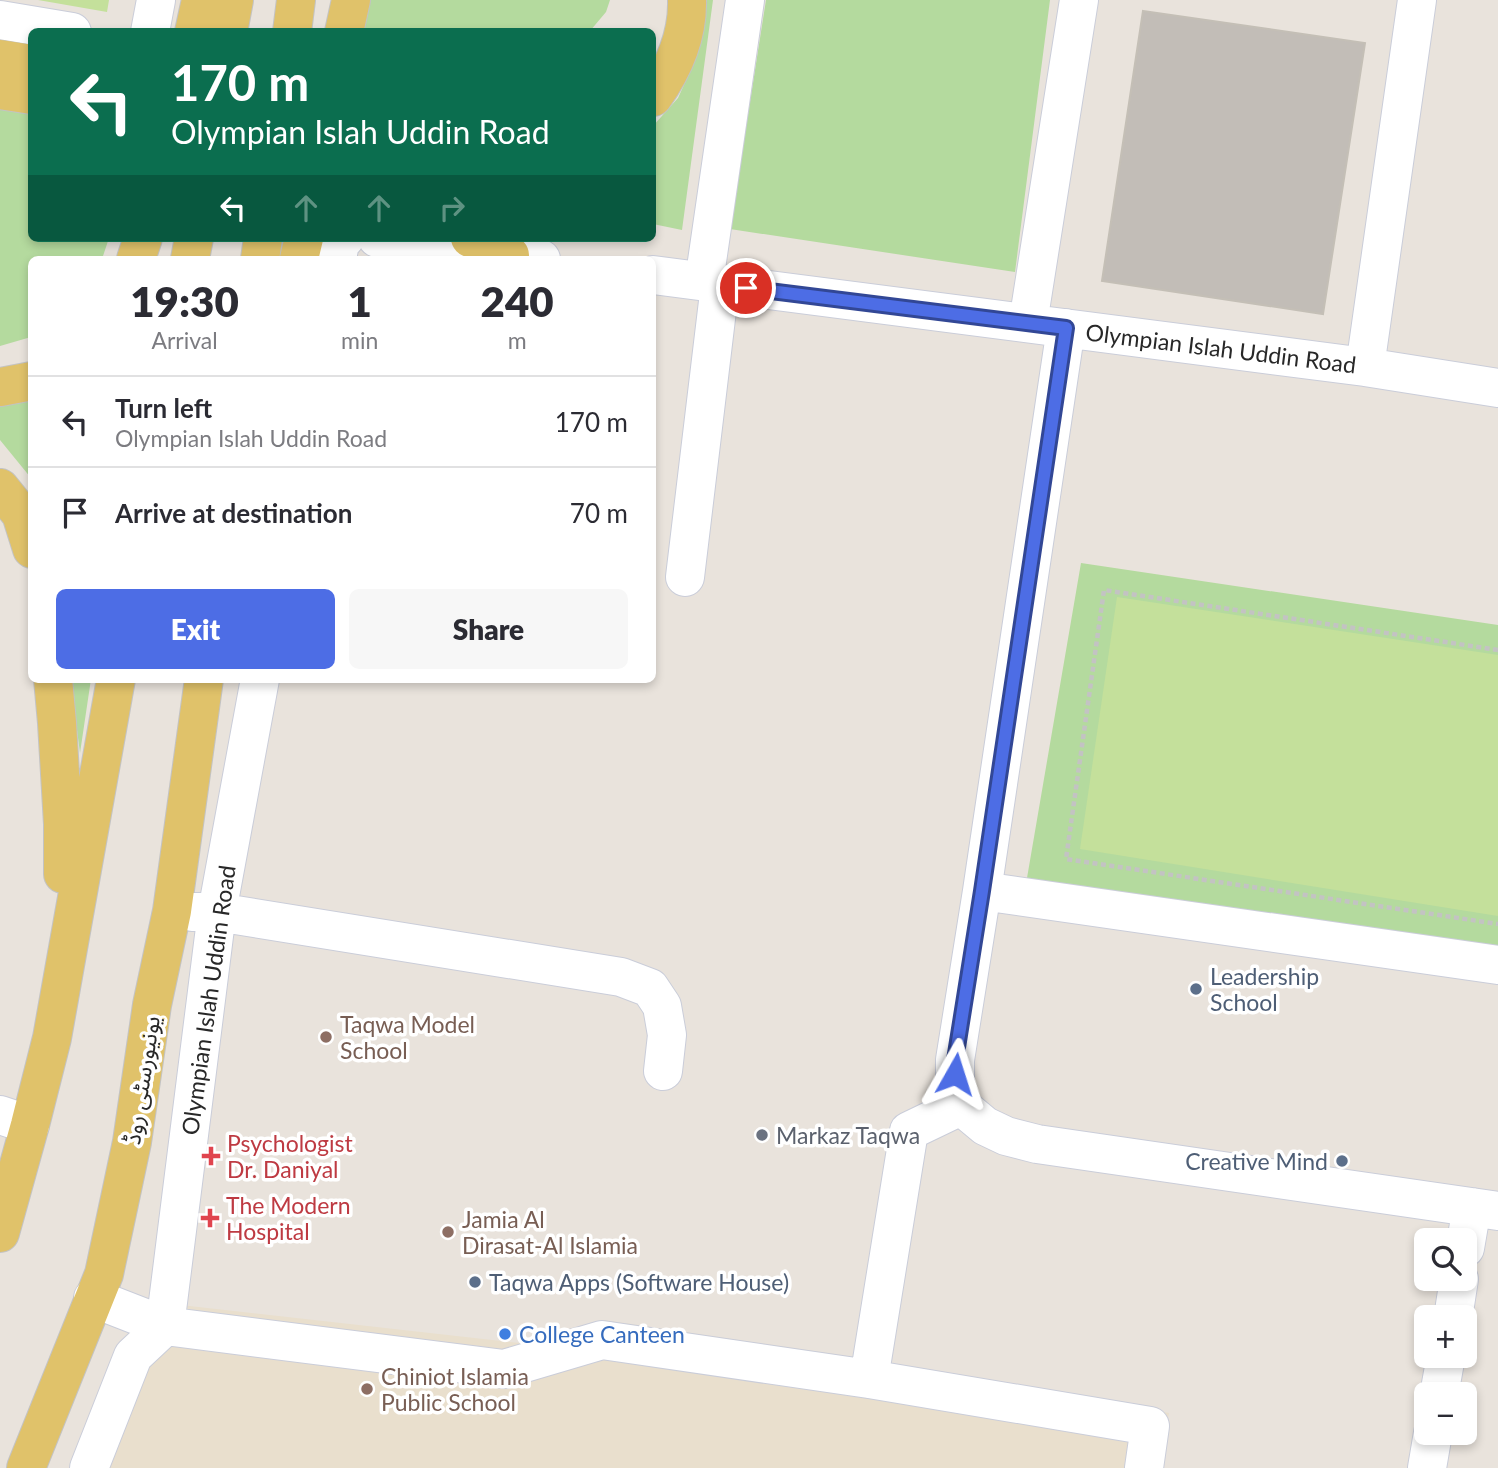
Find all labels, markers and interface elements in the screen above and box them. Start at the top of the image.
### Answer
text: 170 m [171,53,309,111]
icon: left [56,56,147,147]
text: Olympian Islah Uddin Road [171,112,550,151]
icon: left [214,189,252,227]
icon: ahead [287,189,325,227]
icon: ahead [360,189,398,227]
icon: right [433,189,471,227]
pin [716,258,776,318]
icon: arrive [727,269,765,307]
text: 19:30 [130,276,239,326]
text: 1 [348,276,372,326]
text: 240 [481,276,554,326]
street label: Olympian Islah Uddin Road [1084,318,1358,378]
text: Arrival [151,326,218,354]
text: min [341,326,378,354]
text: m [508,326,527,354]
text: Turn left [115,392,212,424]
icon: left [56,403,94,441]
text: 170 m [555,406,628,438]
text: Olympian Islah Uddin Road [115,424,387,452]
icon: arrive [56,494,94,532]
text: Arrive at destination [115,497,352,529]
text: 70 m [570,497,628,529]
button: Exit [56,589,335,669]
button: Share [349,589,628,669]
street label: Olympian Islah Uddin Road [175,863,241,1137]
place label: Leadership School [1210,962,1319,1016]
marker: Leadership School [1188,981,1204,997]
place label: Taqwa Model School [340,1010,475,1064]
street label: یونیورسٹی روڈ [117,1013,166,1147]
marker: Taqwa Model School [318,1029,334,1045]
position arrow [918,1037,992,1111]
place label: Markaz Taqwa [776,1121,920,1149]
marker: Markaz Taqwa [754,1127,770,1143]
place label: Psychologist Dr. Daniyal [227,1129,354,1183]
marker: Psychologist Dr. Daniyal [201,1146,221,1166]
place label: Creative Mind [1185,1147,1328,1175]
marker: Creative Mind [1334,1153,1350,1169]
place label: The Modern Hospital [226,1191,351,1245]
place label: Jamia Al Dirasat-Al Islamia [462,1205,638,1259]
marker: The Modern Hospital [200,1208,220,1228]
marker: Jamia Al Dirasat-Al Islamia [440,1224,456,1240]
map controls [1414,1228,1477,1445]
button: search [1414,1228,1477,1291]
place label: Taqwa Apps (Software House) [489,1268,789,1296]
marker: Taqwa Apps (Software House) [467,1274,483,1290]
button: + [1414,1305,1477,1368]
place label: College Canteen [519,1320,685,1348]
marker: College Canteen [497,1326,513,1342]
place label: Chiniot Islamia Public School [381,1362,529,1416]
marker: Chiniot Islamia Public School [359,1381,375,1397]
button: − [1414,1382,1477,1445]

